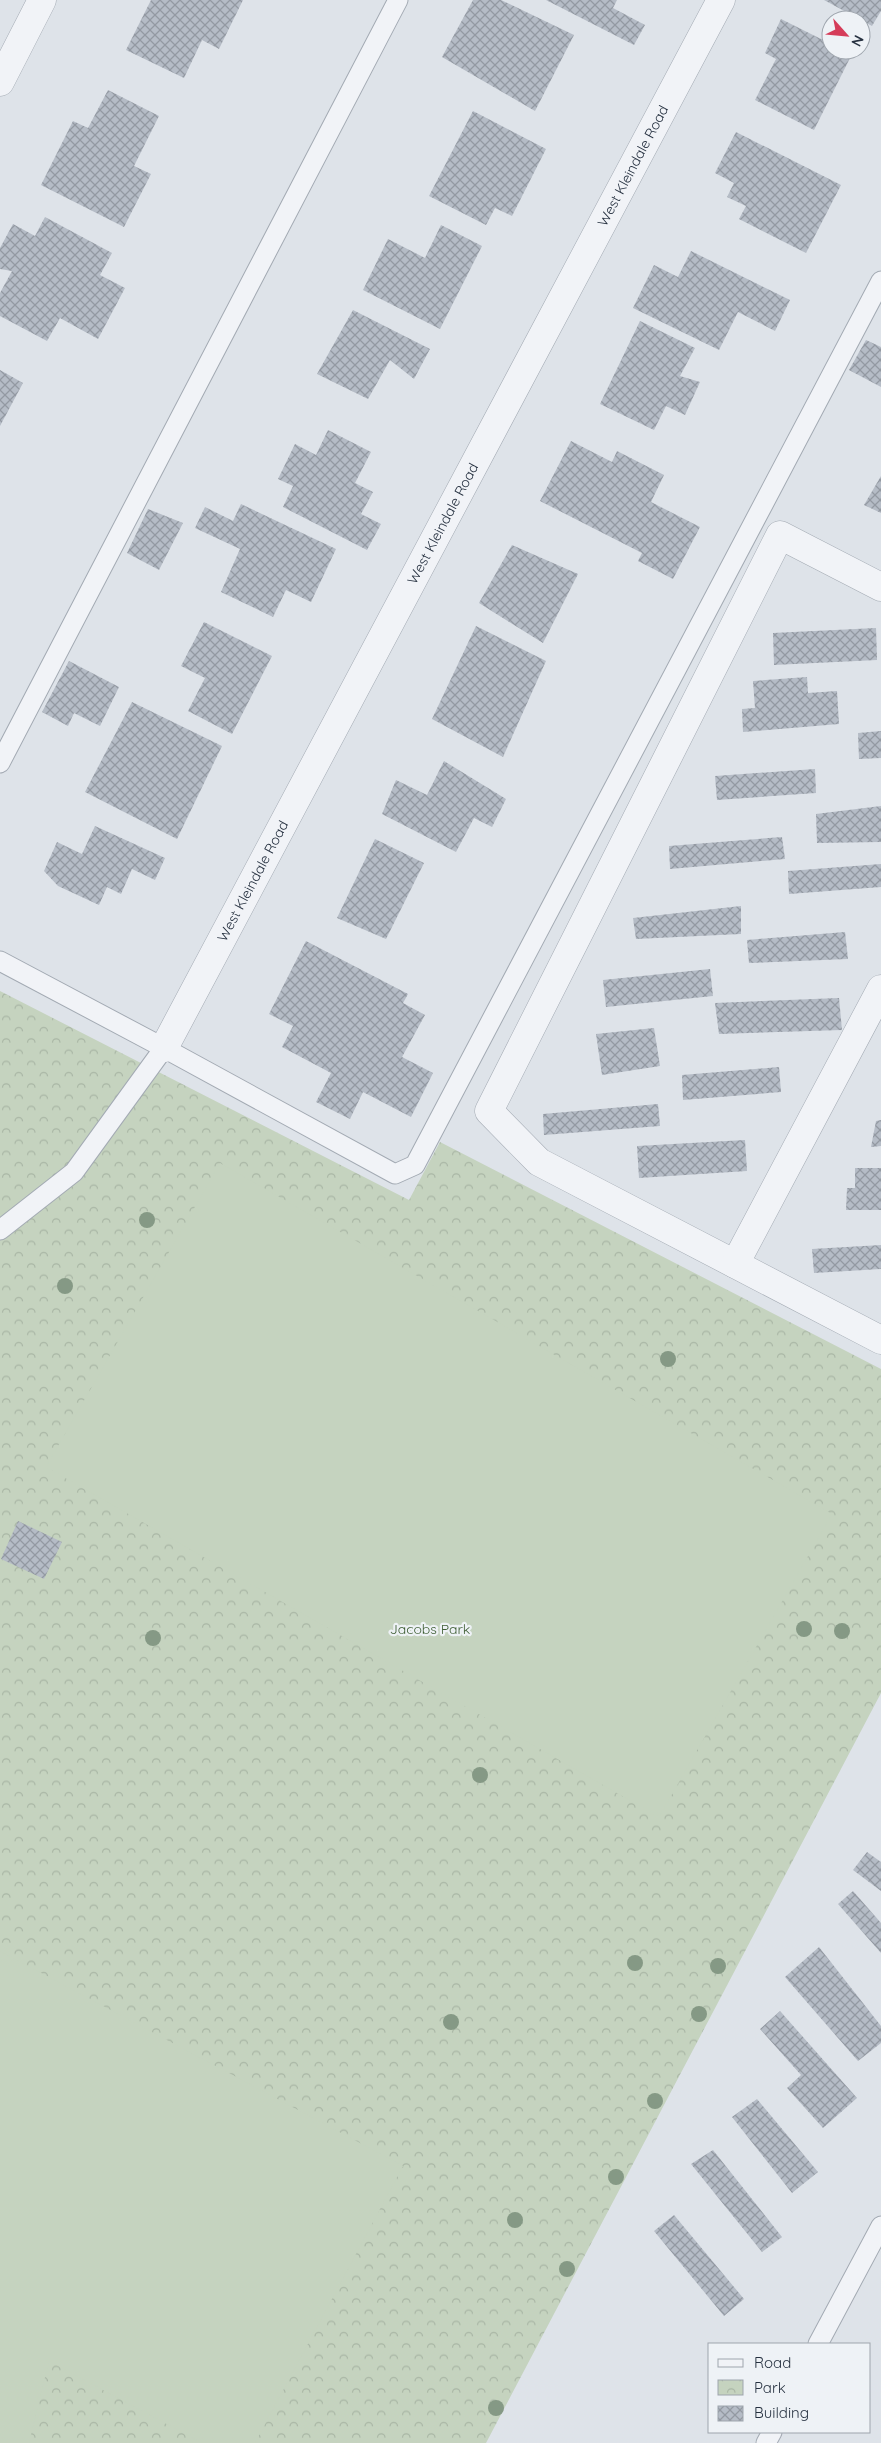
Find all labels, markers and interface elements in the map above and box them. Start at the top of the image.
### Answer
north arrow [821,10,871,60]
text: N [847,32,868,50]
street label: West Kleindale Road [593,102,672,229]
street label: West Kleindale Road [403,460,482,587]
street label: West Kleindale Road [213,817,292,945]
park label: Jacobs Park [390,1620,470,1638]
legend [708,2343,871,2433]
text: Road [754,2353,791,2372]
text: Park [754,2378,786,2397]
text: Building [754,2403,809,2422]

